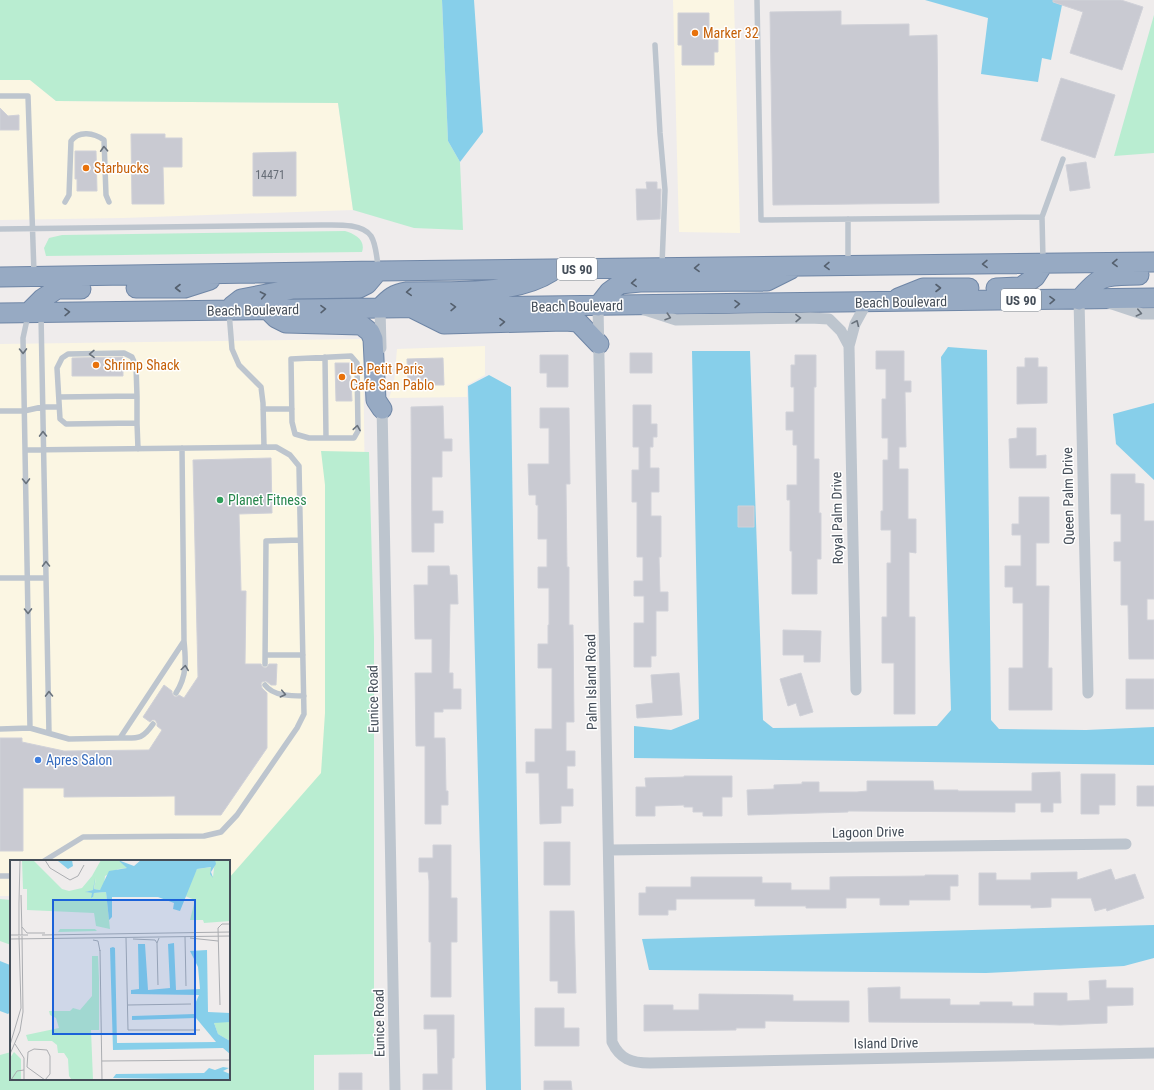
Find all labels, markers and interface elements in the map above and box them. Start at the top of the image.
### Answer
place label: Marker 32 [703,25,759,41]
marker: Marker 32 [690,28,700,38]
one-way arrow [100,146,108,152]
place label: Starbucks [94,160,149,176]
marker: Starbucks [81,163,91,173]
house number: 14471 [255,168,285,182]
road number: US 90 [557,258,597,280]
one-way arrow [1112,258,1118,267]
one-way arrow [982,260,988,268]
one-way arrow [824,262,830,270]
one-way arrow [694,264,700,272]
one-way arrow [631,278,637,287]
one-way arrow [175,284,181,292]
one-way arrow [935,284,941,292]
one-way arrow [406,287,412,296]
road number: US 90 [1001,289,1041,311]
one-way arrow [260,291,266,299]
street label: Beach Boulevard [855,293,947,311]
one-way arrow [1049,296,1055,304]
street label: Beach Boulevard [531,297,623,315]
one-way arrow [734,300,740,308]
street label: Beach Boulevard [207,301,299,319]
one-way arrow [450,303,456,311]
one-way arrow [320,305,326,313]
one-way arrow [64,308,70,316]
one-way arrow [1135,308,1142,316]
one-way arrow [664,312,671,321]
one-way arrow [795,314,801,322]
one-way arrow [499,318,505,327]
one-way arrow [851,320,859,327]
one-way arrow [19,348,27,354]
one-way arrow [89,350,95,358]
place label: Shrimp Shack [104,357,180,373]
marker: Shrimp Shack [91,360,101,370]
place label: Le Petit Paris Cafe San Pablo [350,361,434,393]
marker: Le Petit Paris Cafe San Pablo [337,372,347,382]
one-way arrow [352,425,361,432]
one-way arrow [39,431,47,437]
street label: Queen Palm Drive [1059,447,1077,545]
street label: Royal Palm Drive [828,471,846,564]
one-way arrow [21,478,30,484]
place label: Planet Fitness [228,492,307,508]
marker: Planet Fitness [215,495,225,505]
one-way arrow [42,561,50,567]
one-way arrow [24,608,32,614]
street label: Palm Island Road [582,634,600,730]
one-way arrow [180,665,189,671]
street label: Eunice Road [364,665,382,733]
one-way arrow [280,690,286,698]
one-way arrow [44,691,53,697]
place label: Apres Salon [46,752,112,768]
marker: Apres Salon [33,755,43,765]
street label: Lagoon Drive [832,823,905,841]
inset map [10,860,230,1080]
street label: Eunice Road [370,989,388,1057]
street label: Island Drive [854,1034,919,1052]

